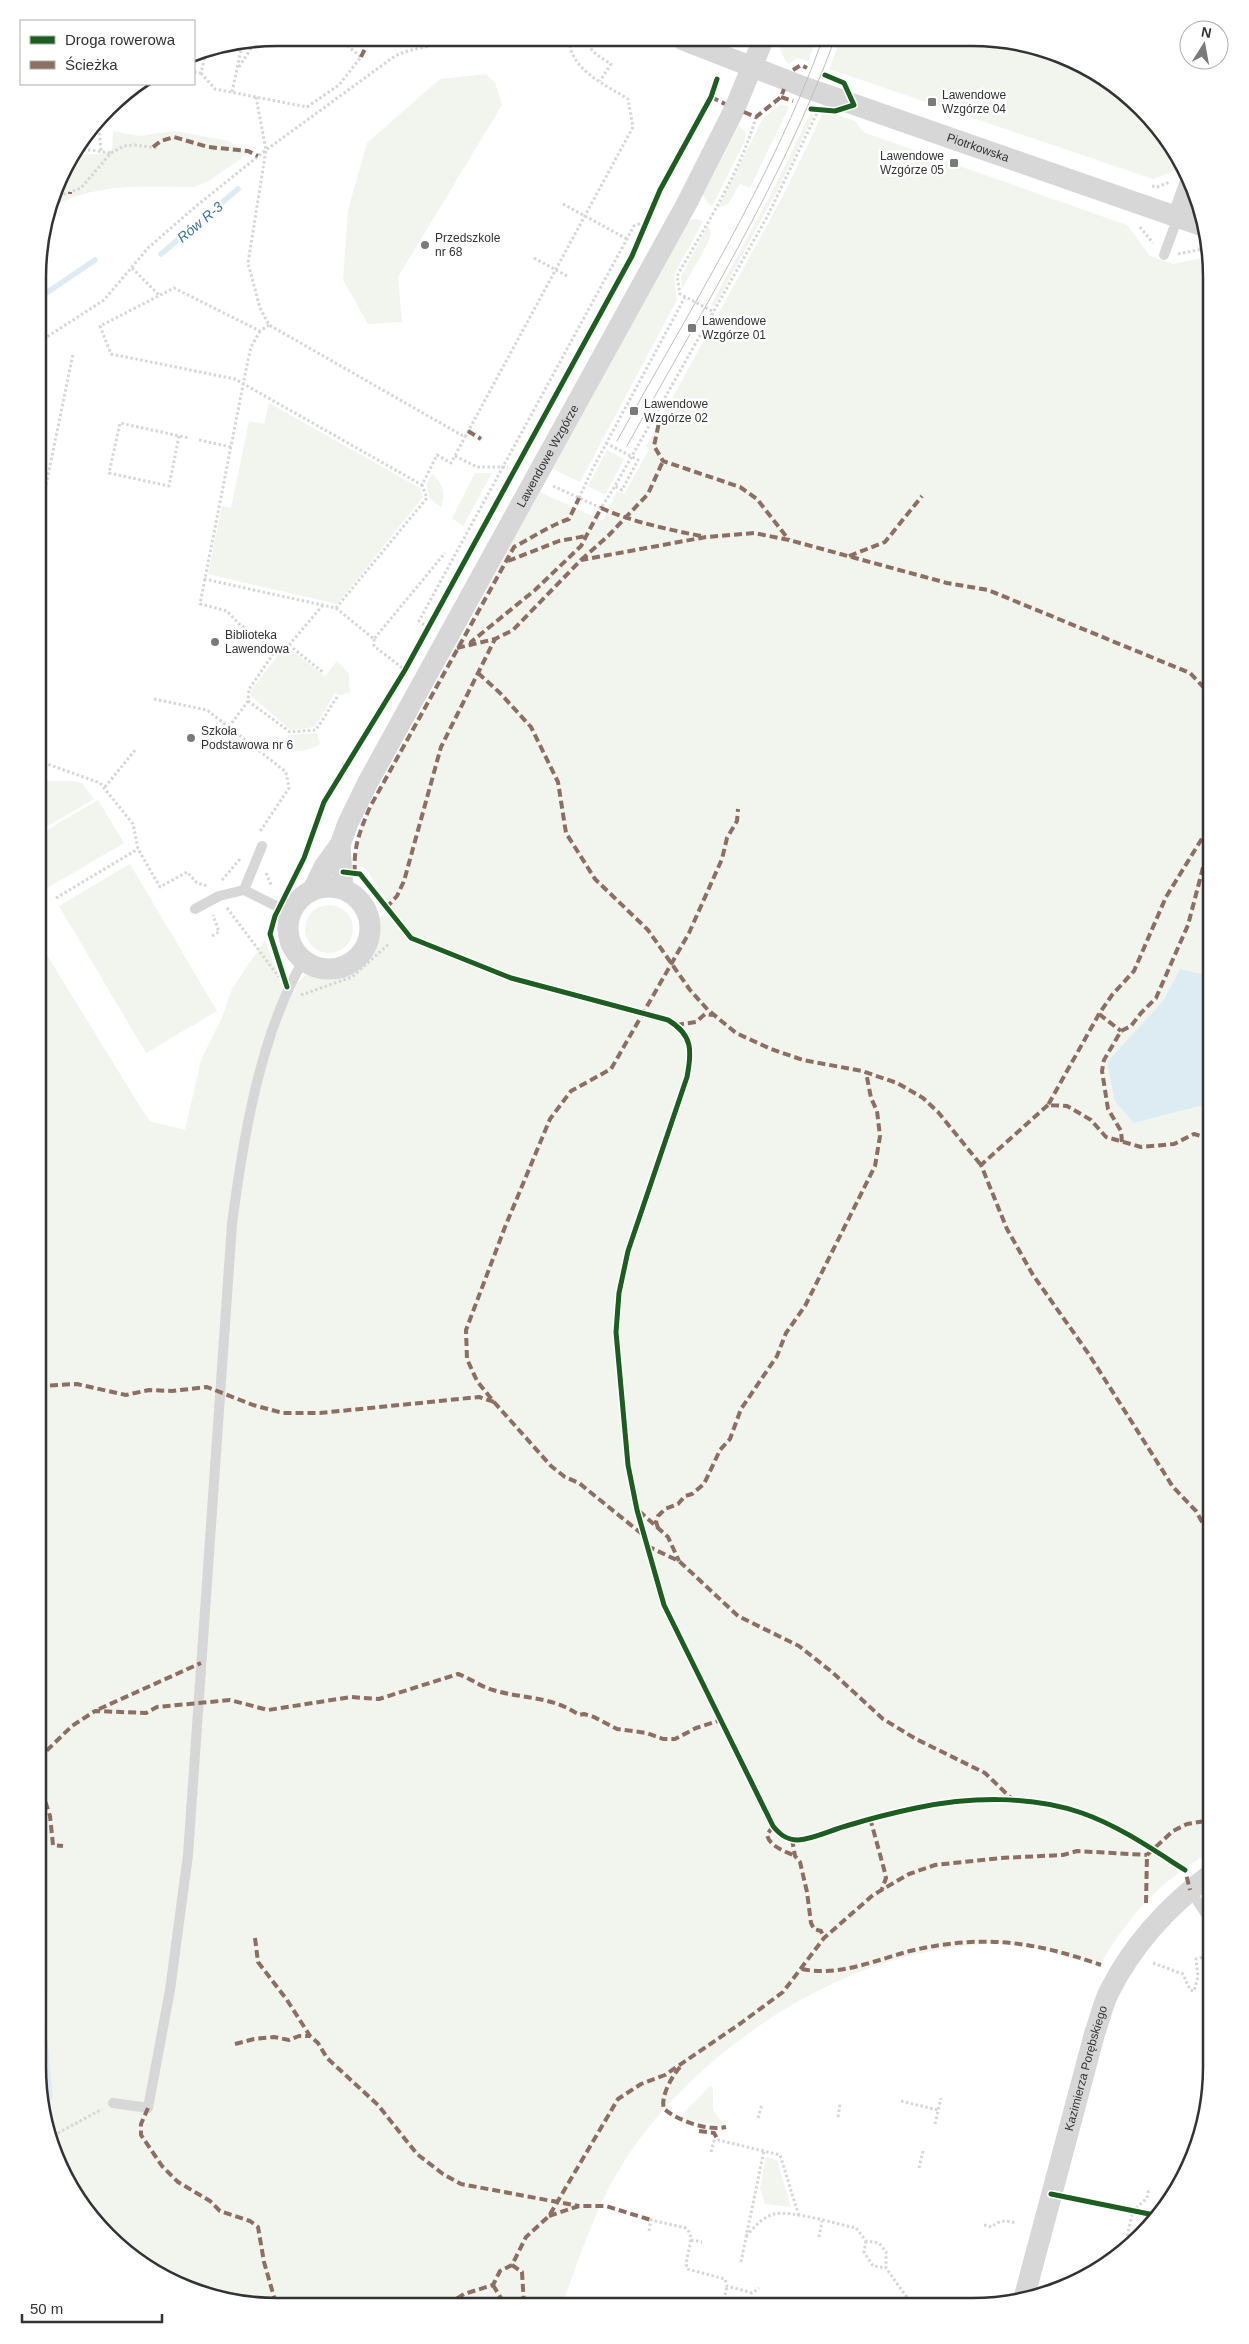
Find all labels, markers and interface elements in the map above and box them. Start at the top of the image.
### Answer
legend [20,20,195,85]
north arrow [1179,20,1229,70]
text: N [1200,23,1213,41]
text: Droga rowerowa [65,31,176,48]
text: Ścieżka [65,56,118,73]
place label: Lawendowe Wzgórze 04 [942,88,1006,116]
marker: Lawendowe Wzgórze 04 [926,96,938,108]
street label: Piotrkowska [945,130,1011,165]
place label: Lawendowe Wzgórze 05 [880,149,944,177]
marker: Lawendowe Wzgórze 05 [948,157,960,169]
water label: Rów R-3 [174,198,226,246]
place label: Przedszkole nr 68 [435,231,501,259]
marker: Przedszkole nr 68 [419,239,431,251]
place label: Lawendowe Wzgórze 01 [702,314,766,342]
marker: Lawendowe Wzgórze 01 [686,322,698,334]
place label: Lawendowe Wzgórze 02 [644,397,708,425]
street label: Lawendowe Wzgórze [514,402,582,510]
marker: Lawendowe Wzgórze 02 [628,405,640,417]
place label: Biblioteka Lawendowa [225,628,289,656]
marker: Biblioteka Lawendowa [209,636,221,648]
place label: Szkoła Podstawowa nr 6 [201,724,293,752]
marker: Szkoła Podstawowa nr 6 [185,732,197,744]
street label: Kazimierza Porębskiego [1062,2003,1110,2132]
scale bar [22,2292,162,2324]
text: 50 m [30,2300,63,2317]

